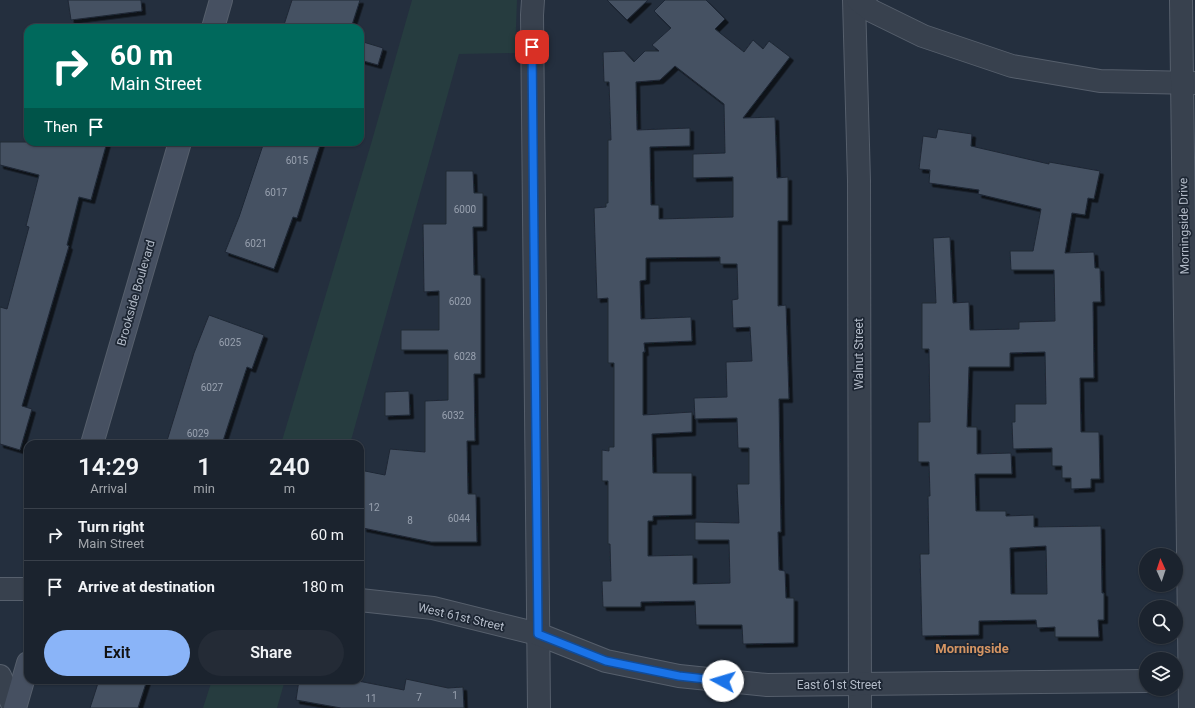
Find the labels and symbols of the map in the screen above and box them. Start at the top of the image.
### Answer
pin [515,30,549,64]
house number: 6015 [286,155,309,166]
street label: Morningside Drive [1176,178,1192,274]
house number: 6017 [265,187,288,198]
house number: 6000 [454,204,477,215]
street label: Brookside Boulevard [114,238,158,348]
house number: 6021 [245,238,267,249]
house number: 6020 [449,296,472,307]
street label: Walnut Street [852,318,866,390]
house number: 6025 [219,337,242,348]
house number: 6028 [454,351,477,362]
house number: 6027 [201,382,224,393]
house number: 6032 [442,410,465,421]
house number: 6029 [187,428,209,439]
house number: 12 [368,502,380,513]
house number: 6044 [448,513,471,524]
house number: 8 [407,515,413,526]
north arrow [1139,548,1183,592]
street label: West 61st Street [416,600,506,634]
district label: Morningside [935,641,1009,656]
position arrow [702,660,744,702]
street label: East 61st Street [797,678,881,692]
house number: 1 [452,690,458,701]
house number: 7 [416,692,422,703]
house number: 11 [365,693,377,704]

